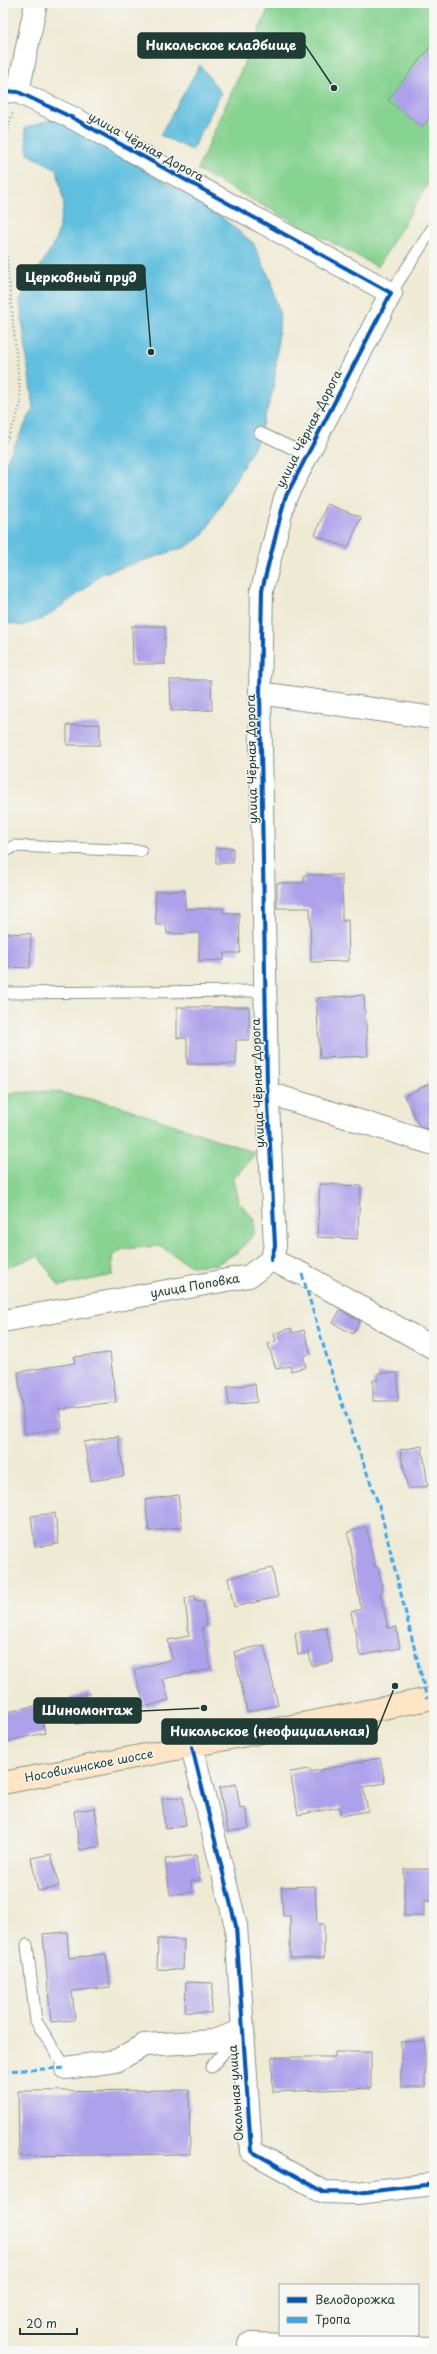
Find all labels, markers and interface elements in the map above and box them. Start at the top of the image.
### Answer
callout: Никольское кладбище [138,33,305,58]
text: Никольское кладбище [146,35,297,54]
street label: улица Чёрная Дорога [85,107,208,186]
callout: Церковный пруд [17,265,145,290]
text: Церковный пруд [25,267,137,286]
street label: улица Чёрная Дорога [271,366,346,491]
street label: улица Чёрная Дорога [241,693,261,824]
street label: улица Чёрная Дорога [246,1017,268,1148]
street label: улица Поповка [149,1268,241,1302]
callout: Шиномонтаж [34,1698,141,1723]
text: Шиномонтаж [41,1700,133,1719]
callout: Никольское (неофициальная) [162,1719,377,1744]
text: Никольское (неофициальная) [170,1721,370,1740]
street label: Носовихинское шоссе [23,1744,154,1786]
street label: Окольная улица [223,2044,247,2142]
legend [279,2284,419,2336]
text: Велодорожка [315,2290,395,2308]
scale bar [20,2310,77,2336]
text: Тропа [315,2310,351,2328]
text: 20 m [26,2314,57,2332]

